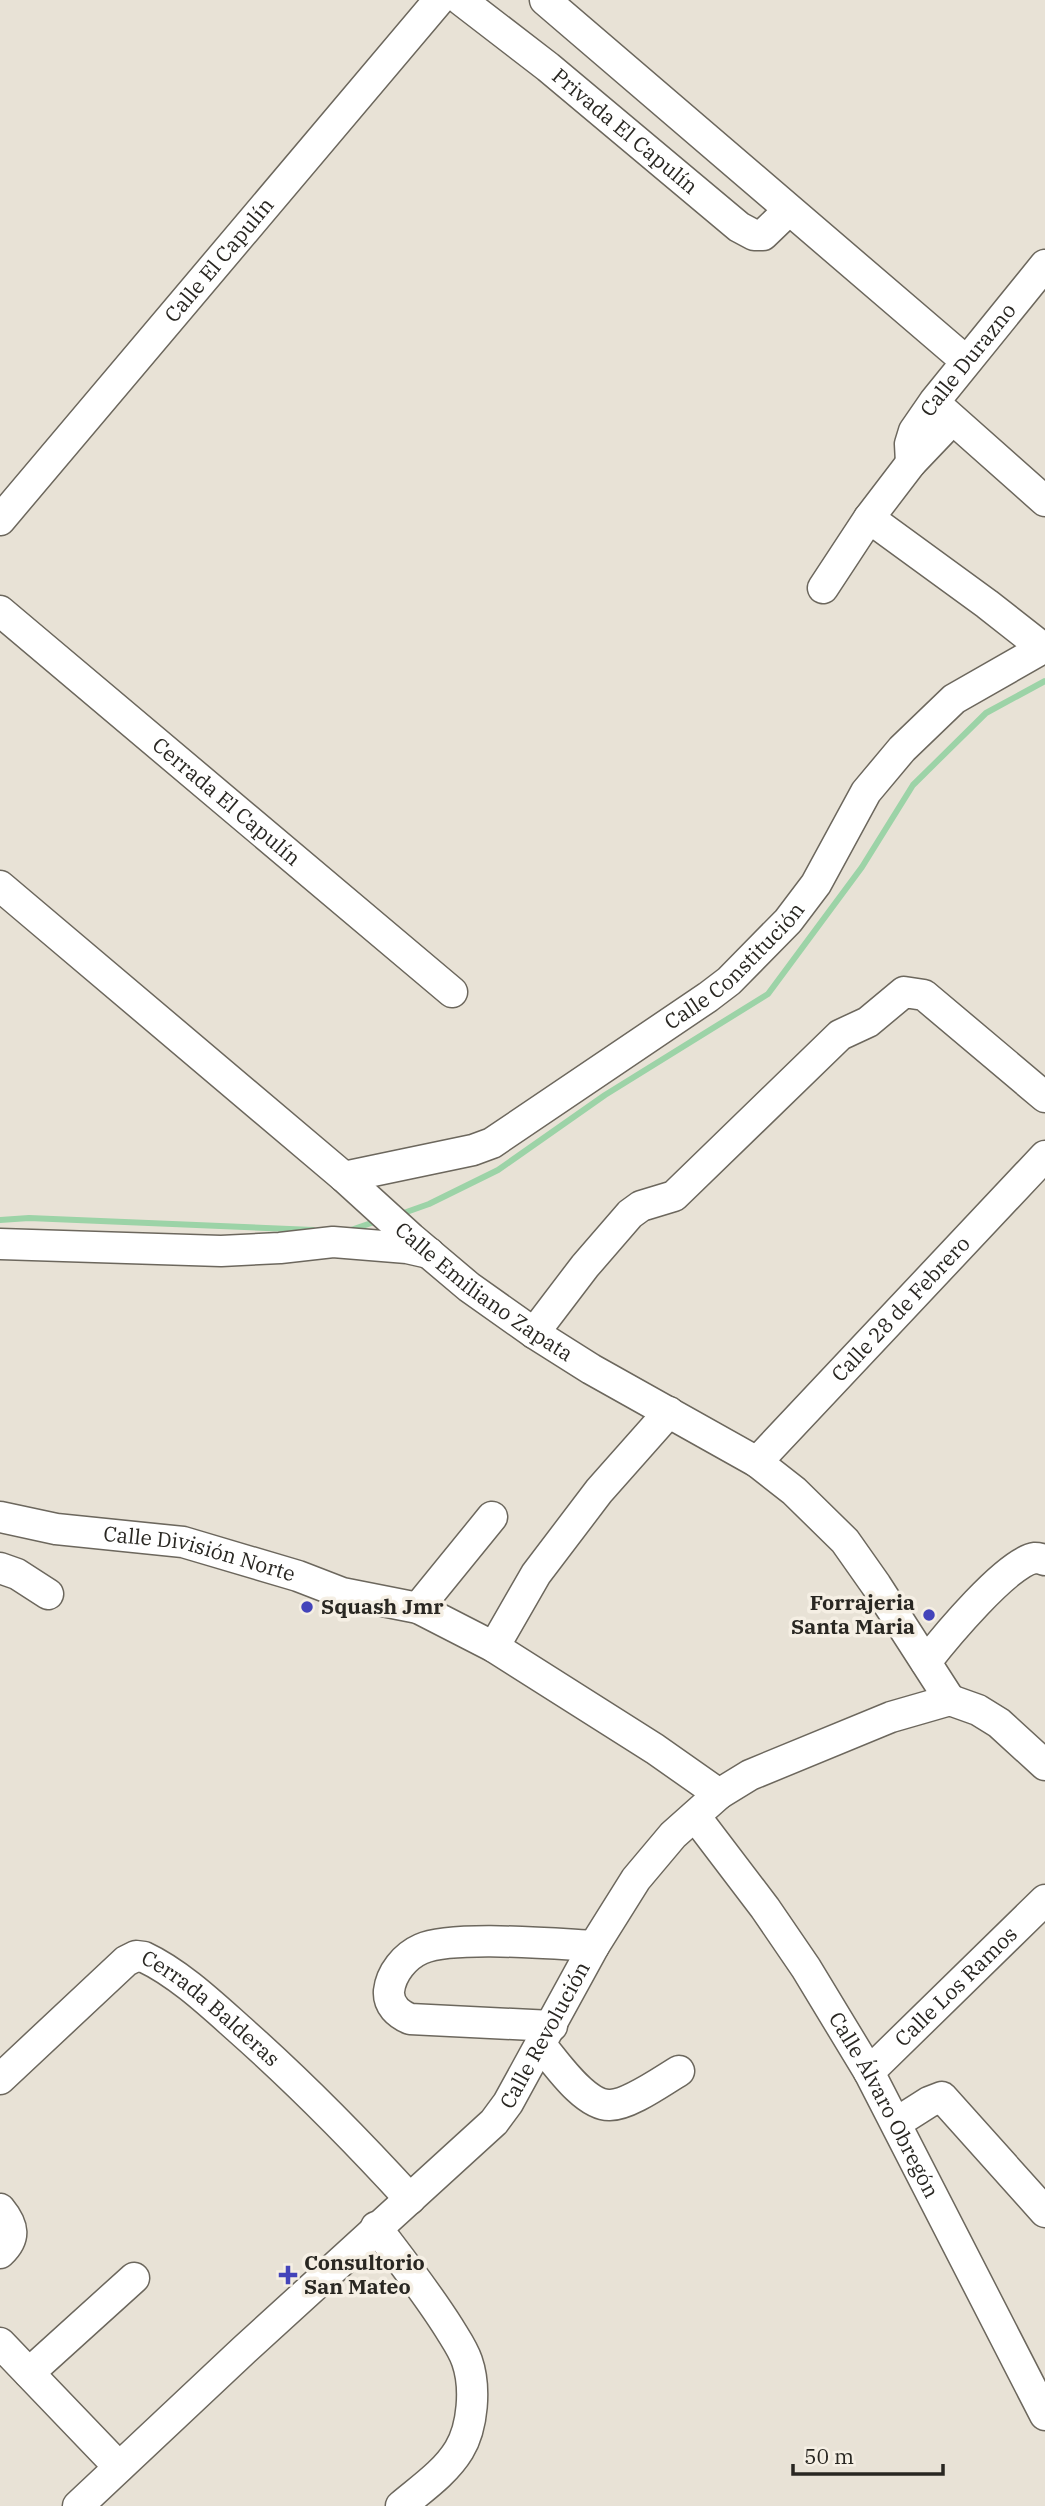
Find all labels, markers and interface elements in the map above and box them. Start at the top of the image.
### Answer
street label: Privada El Capulín [547,61,704,200]
street label: Calle El Capulín [158,191,279,328]
street label: Calle Durazno [913,297,1022,422]
street label: Cerrada El Capulín [147,730,307,872]
street label: Calle Constitución [659,896,810,1036]
street label: Calle Emiliano Zapata [389,1215,579,1367]
street label: Calle 28 de Febrero [825,1229,976,1387]
street label: Calle División Norte [102,1519,299,1587]
place label: Forrajeria Santa Maria [791,1588,915,1640]
place label: Squash Jmr [321,1592,444,1620]
marker: Squash Jmr [299,1599,315,1615]
marker: Forrajeria Santa Maria [921,1607,937,1623]
street label: Calle Los Ramos [888,1920,1023,2052]
street label: Cerrada Balderas [137,1943,286,2072]
street label: Calle Revolución [493,1956,596,2113]
street label: Calle Álvaro Obregón [823,2006,946,2202]
place label: Consultorio San Mateo [304,2248,425,2300]
marker: Consultorio San Mateo [278,2265,298,2285]
scale bar [793,2432,944,2476]
text: 50 m [804,2442,854,2470]

